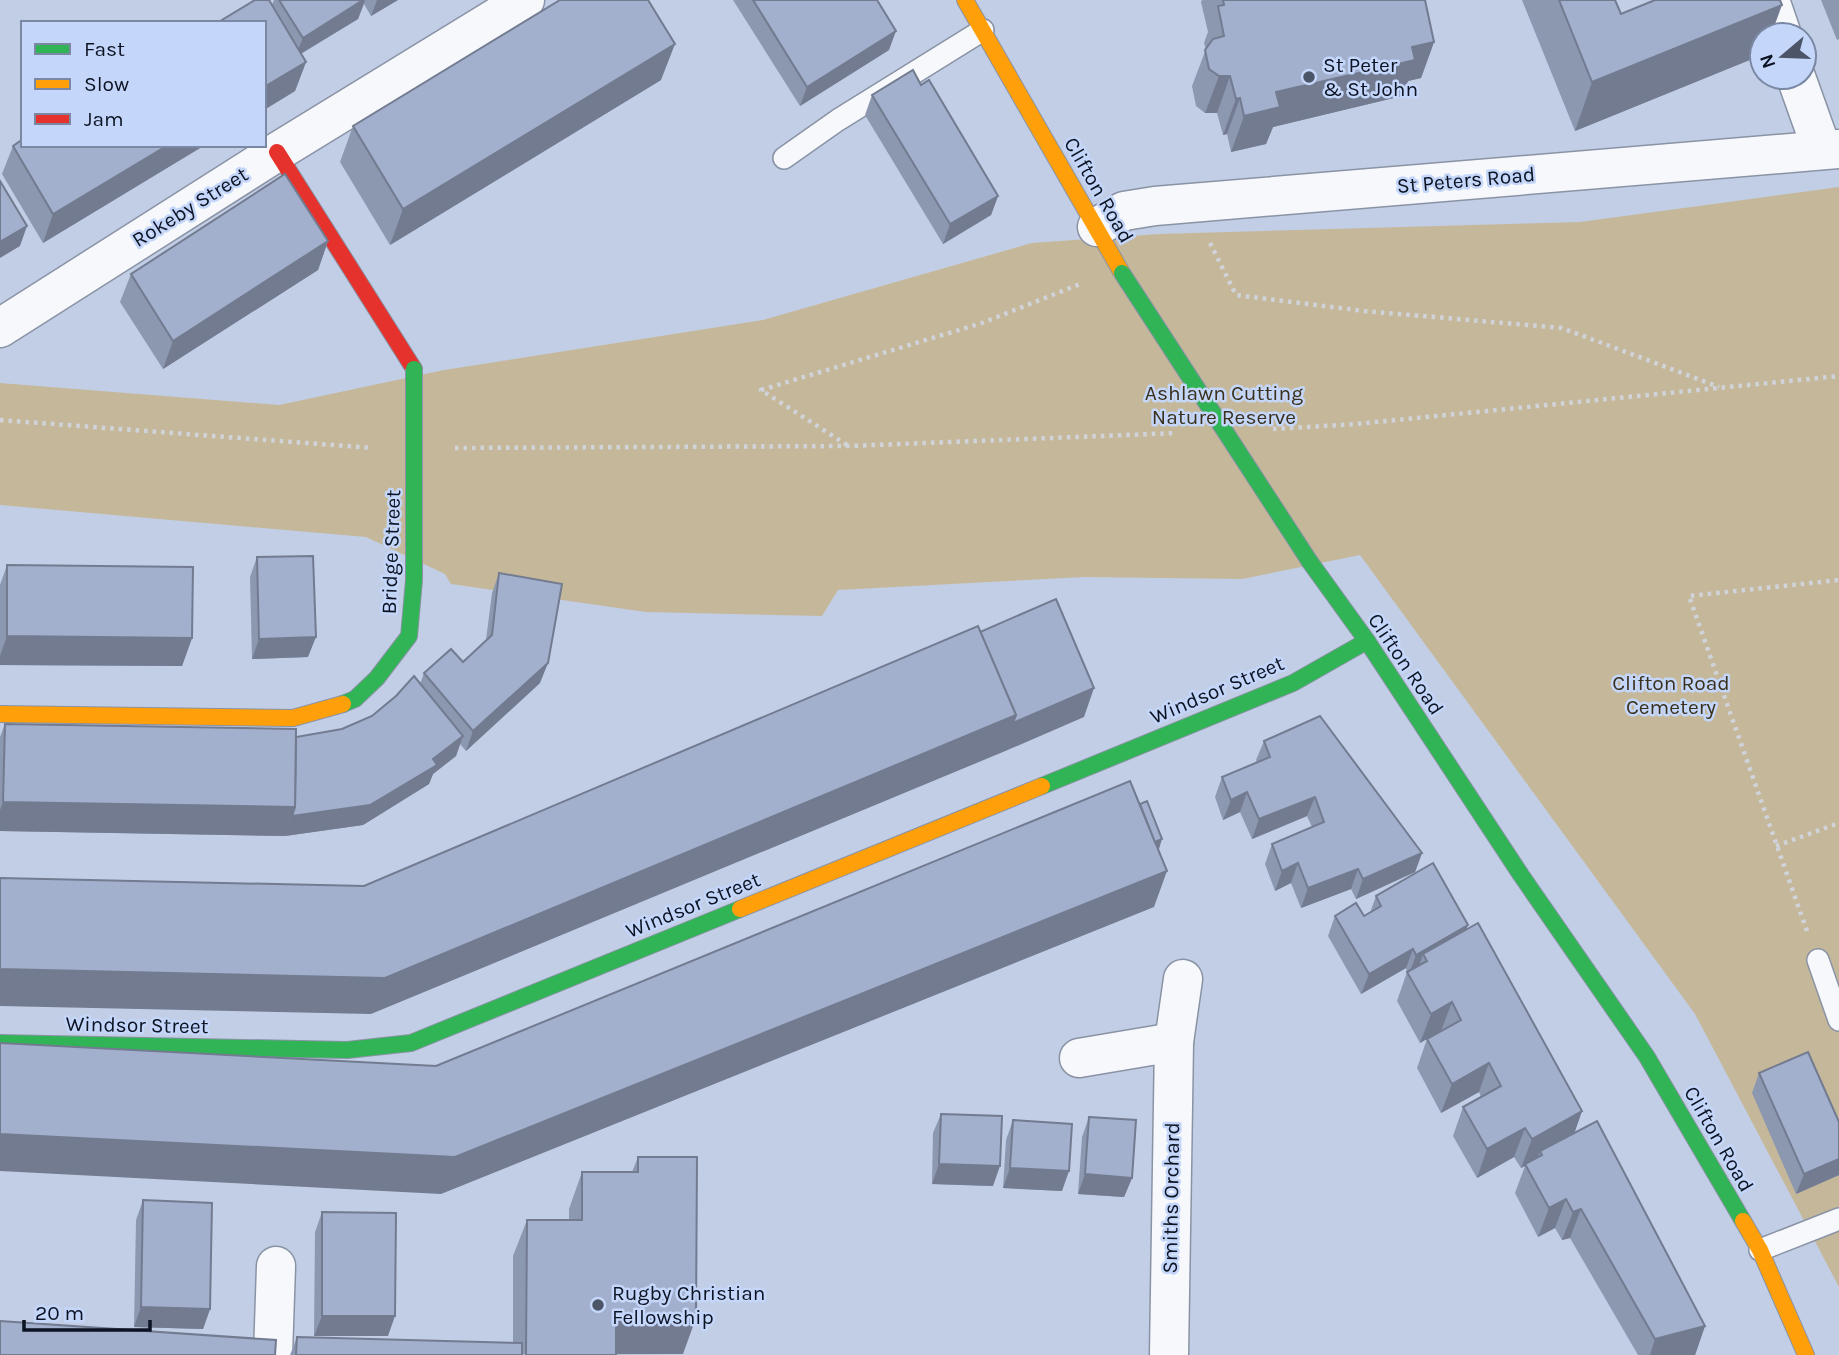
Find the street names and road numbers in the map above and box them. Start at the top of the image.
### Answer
street label: Clifton Road [1059,133,1139,247]
street label: Rokeby Street [128,162,252,252]
street label: St Peters Road [1396,162,1536,198]
street label: Bridge Street [377,489,405,615]
street label: Clifton Road [1363,609,1449,719]
street label: Windsor Street [1147,651,1288,729]
street label: Windsor Street [622,867,764,943]
street label: Windsor Street [65,1012,209,1038]
street label: Clifton Road [1679,1082,1759,1196]
street label: Smiths Orchard [1158,1122,1184,1274]

